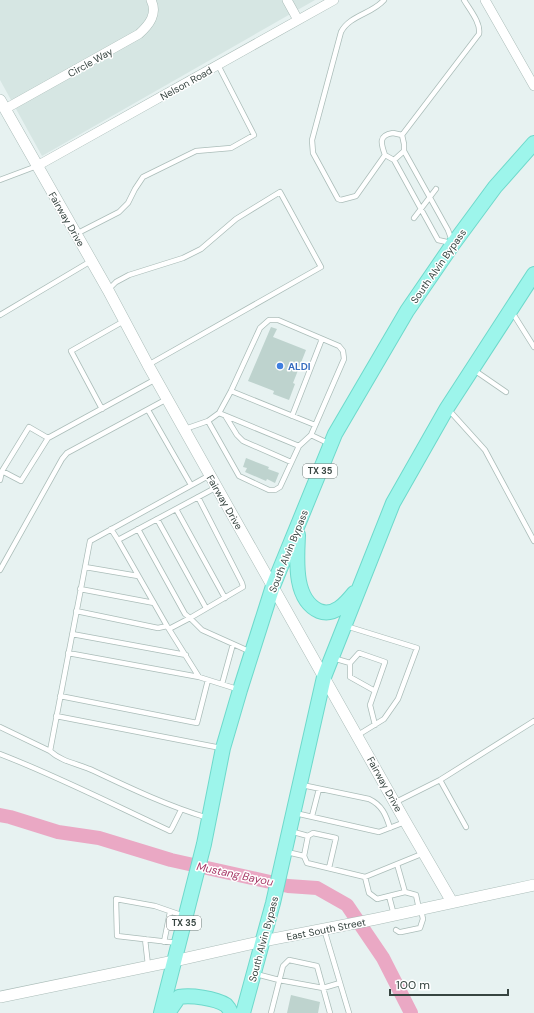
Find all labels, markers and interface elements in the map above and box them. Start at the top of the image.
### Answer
street label: Circle Way [65,45,115,80]
street label: Nelson Road [158,64,215,103]
street label: Fairway Drive [46,189,88,249]
street label: South Alvin Bypass [408,226,469,306]
place label: ALDI [288,360,311,373]
marker: ALDI [275,361,285,371]
road number: TX 35 [303,464,337,478]
street label: Fairway Drive [204,472,246,532]
street label: South Alvin Bypass [266,508,311,594]
street label: Fairway Drive [364,754,405,814]
water label: Mustang Bayou [195,859,275,889]
street label: South Alvin Bypass [246,895,281,983]
street label: East South Street [285,915,367,944]
road number: TX 35 [167,916,201,930]
scale bar [390,971,508,997]
text: 100 m [396,977,430,993]

